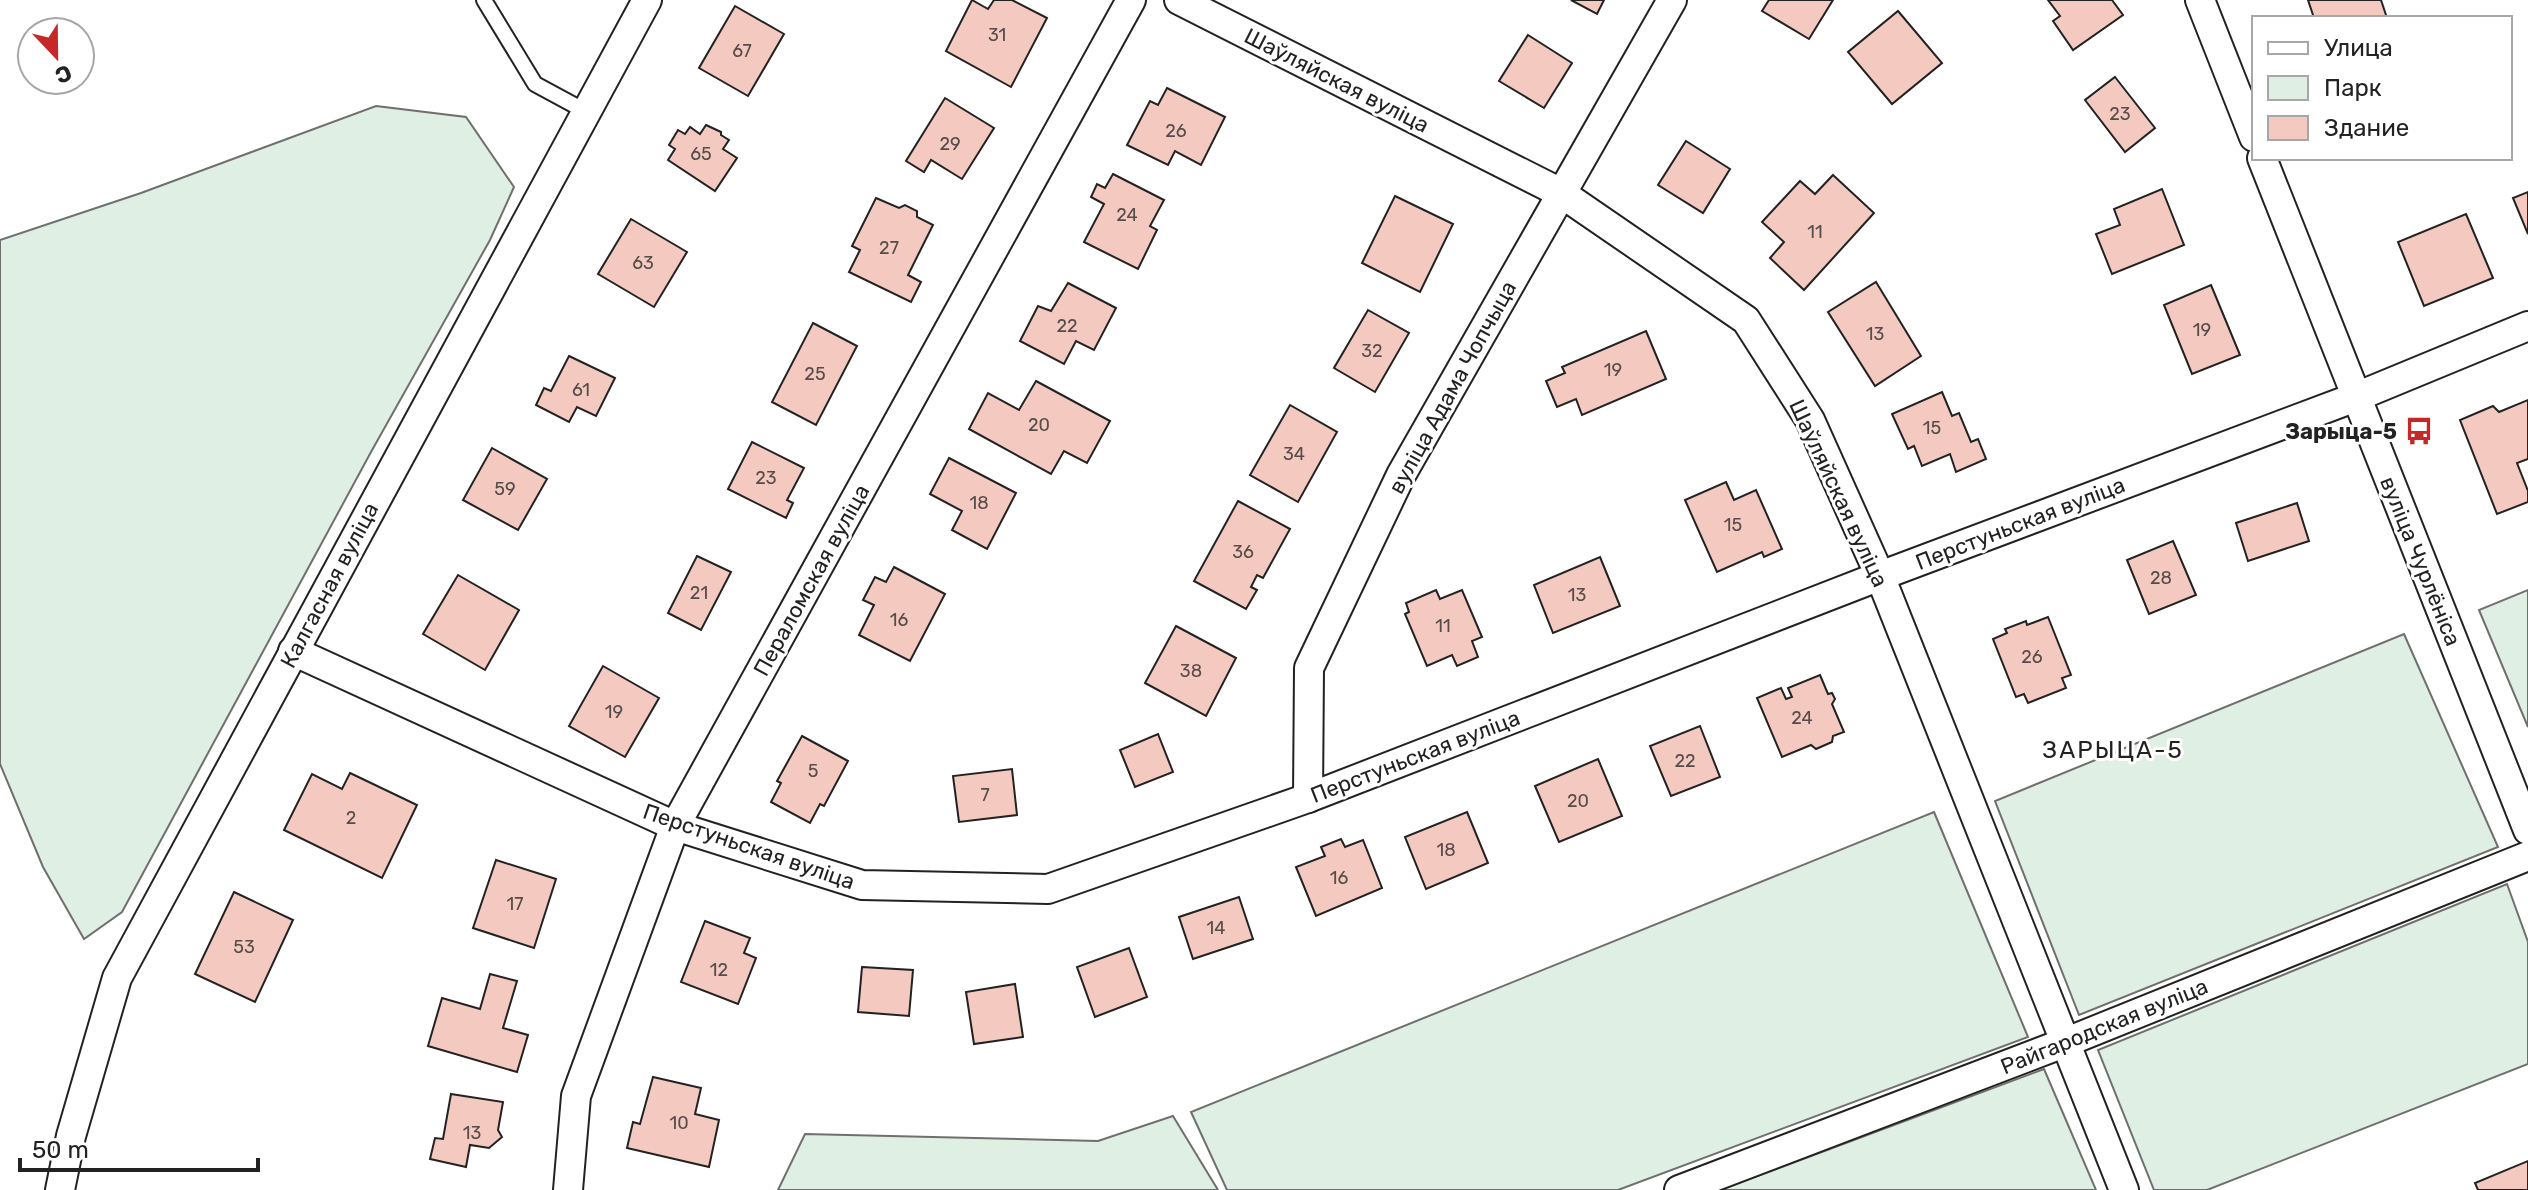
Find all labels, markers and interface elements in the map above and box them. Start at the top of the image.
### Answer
north arrow [16,16,96,96]
legend [2252,16,2512,160]
street label: Шаўляйская вуліца [1240,22,1434,139]
house number: 31 [988,24,1006,46]
text: Улица [2324,34,2393,62]
house number: 67 [732,40,752,62]
text: С [51,59,76,89]
text: Парк [2324,74,2382,102]
house number: 23 [2109,103,2131,125]
text: Здание [2324,114,2409,142]
house number: 26 [1165,120,1187,142]
house number: 29 [939,133,961,155]
house number: 65 [690,143,712,165]
house number: 24 [1116,204,1138,226]
house number: 11 [1807,221,1823,243]
house number: 27 [879,237,899,259]
house number: 63 [632,252,654,274]
street label: вуліца Адама Чопчыца [1383,276,1522,498]
house number: 22 [1056,315,1078,337]
house number: 19 [2193,319,2211,341]
house number: 13 [1866,323,1884,345]
house number: 32 [1361,340,1383,362]
house number: 19 [1604,359,1622,381]
house number: 25 [804,363,826,385]
house number: 61 [572,379,590,401]
street label: Шаўляйская вуліца [1783,395,1894,591]
house number: 20 [1028,414,1050,436]
bus stop icon: Зарыца-5 [2404,416,2434,446]
house number: 15 [1923,417,1941,439]
place label: Зарыца-5 [2285,418,2397,445]
house number: 34 [1283,443,1305,465]
house number: 23 [755,467,777,489]
street label: Перстуньская вуліца [1912,471,2129,576]
street label: вуліца Чурлёніса [2374,473,2467,650]
house number: 59 [494,478,516,500]
street label: Пераломская вуліца [748,480,875,681]
house number: 18 [969,492,989,514]
street label: Калгасная вуліца [275,498,384,672]
house number: 15 [1724,514,1742,536]
house number: 36 [1232,541,1254,563]
house number: 28 [2150,567,2172,589]
house number: 21 [690,582,708,604]
house number: 13 [1568,584,1586,606]
house number: 16 [890,609,908,631]
house number: 11 [1435,615,1451,637]
house number: 26 [2021,646,2043,668]
house number: 38 [1180,660,1202,682]
house number: 19 [605,701,623,723]
street label: Перстуньская вуліца [1307,704,1524,809]
house number: 24 [1791,707,1813,729]
district label: ЗАРЫЦА-5 [2042,736,2184,764]
house number: 22 [1674,750,1696,772]
house number: 5 [808,760,818,782]
house number: 7 [980,784,990,806]
house number: 20 [1567,790,1589,812]
street label: Перстуньская вуліца [639,798,858,895]
house number: 2 [346,807,356,829]
house number: 18 [1436,839,1456,861]
house number: 16 [1330,867,1348,889]
house number: 17 [507,893,523,915]
house number: 14 [1207,917,1225,939]
house number: 53 [233,936,255,958]
house number: 12 [710,959,728,981]
street label: Райгародская вуліца [1997,973,2212,1080]
house number: 10 [669,1112,689,1134]
scale bar [20,1122,258,1172]
house number: 13 [463,1122,481,1144]
text: 50 m [32,1136,89,1164]

